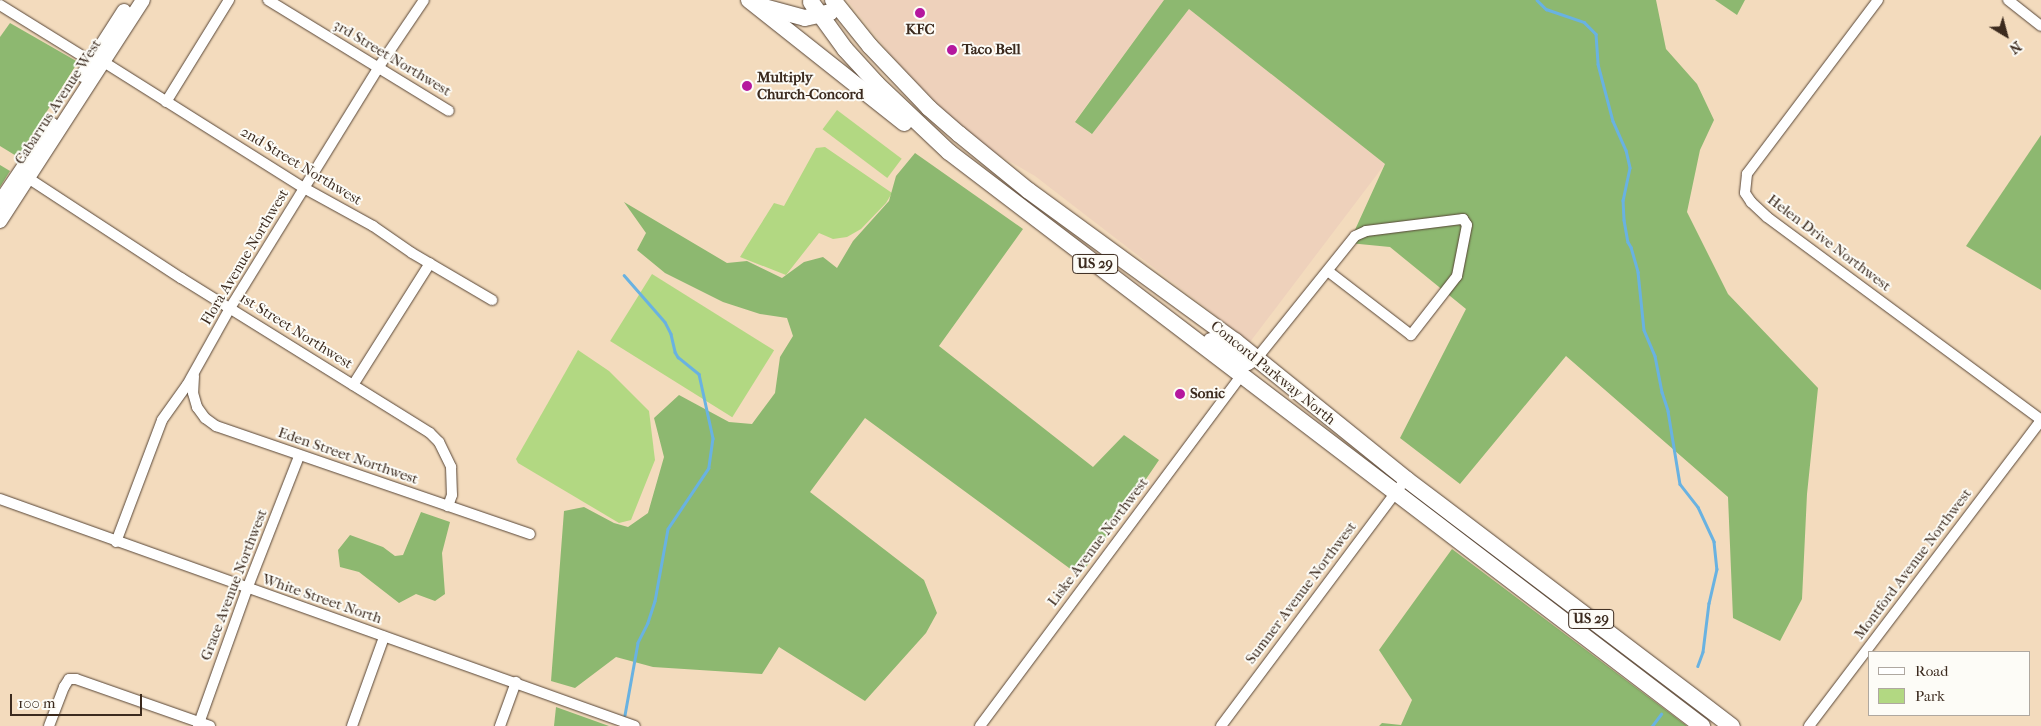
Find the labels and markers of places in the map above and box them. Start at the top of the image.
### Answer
marker: KFC [914,7,926,19]
place label: KFC [905,21,935,39]
place label: Taco Bell [962,41,1021,59]
marker: Taco Bell [946,44,958,56]
place label: Multiply Church-Concord [757,68,864,103]
marker: Multiply Church-Concord [741,80,753,92]
place label: Sonic [1190,385,1225,403]
marker: Sonic [1174,388,1186,400]

